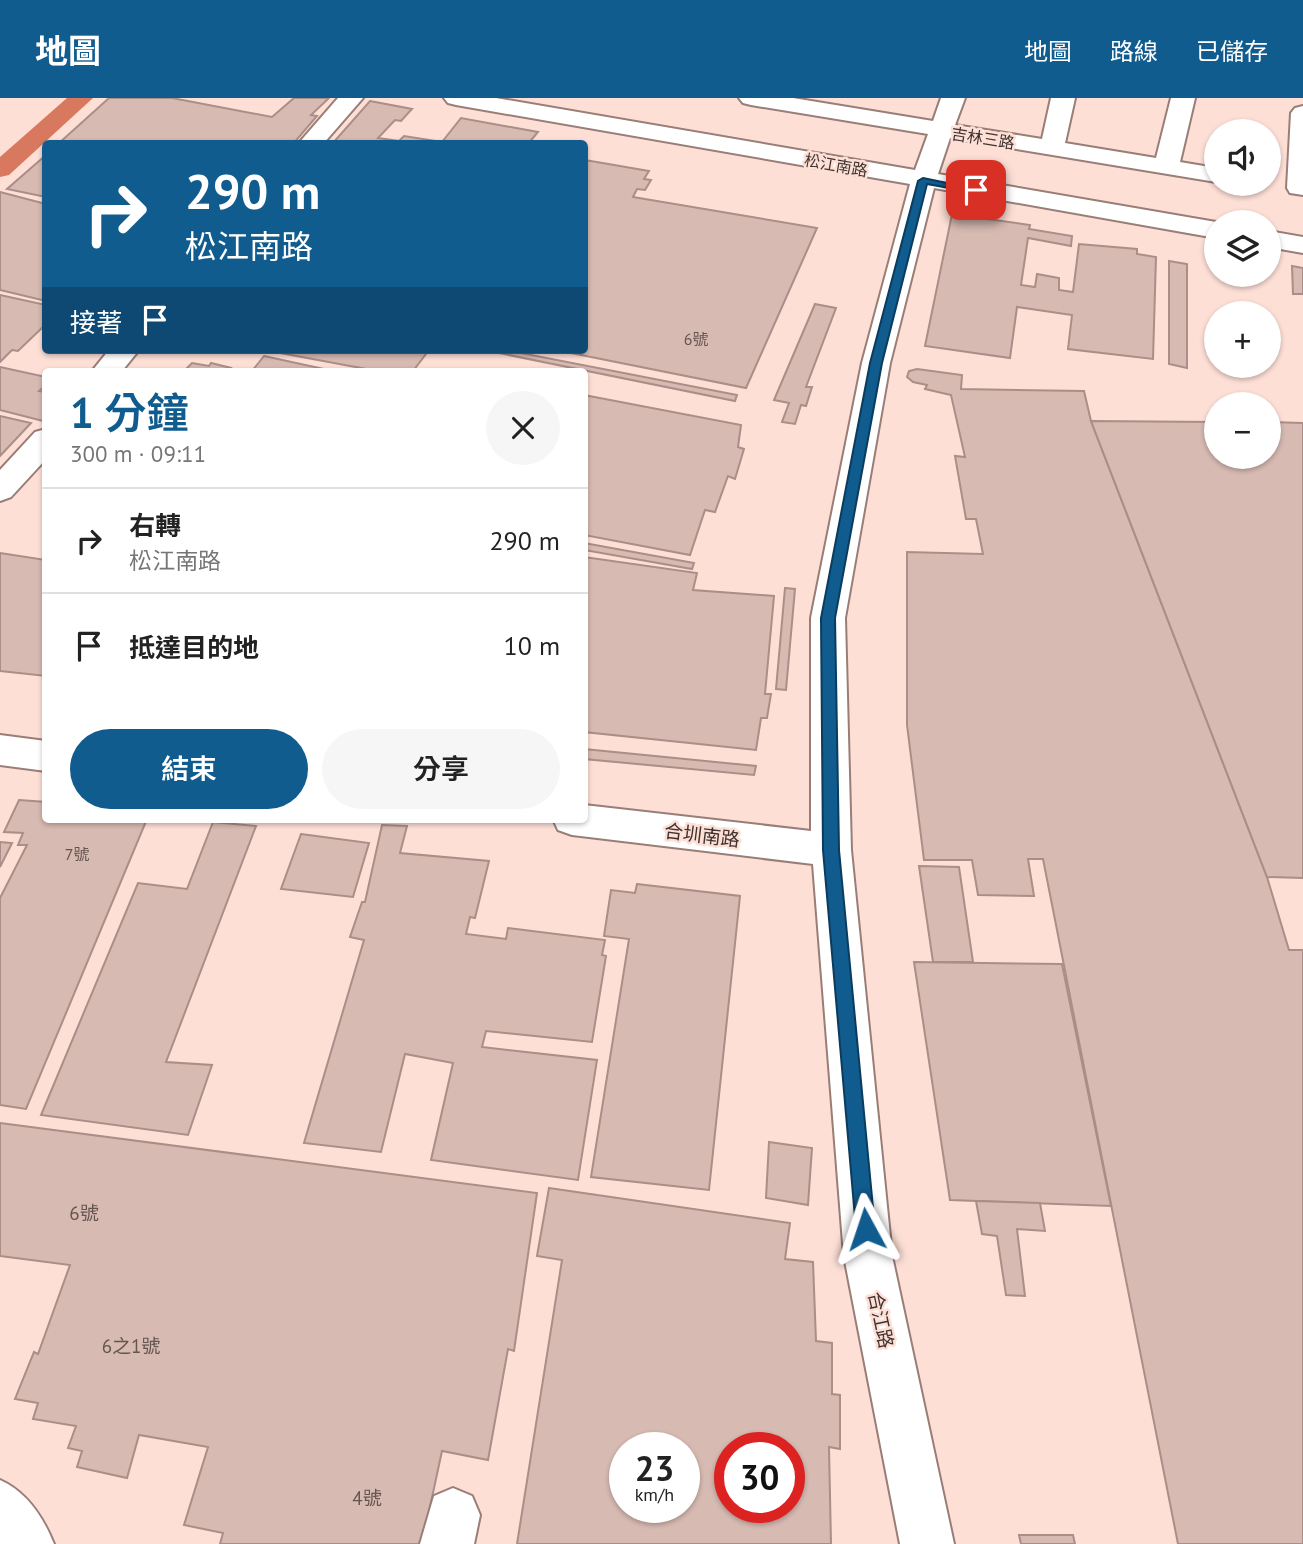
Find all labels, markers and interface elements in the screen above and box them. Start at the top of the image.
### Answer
text: 地圖 [35,29,101,72]
text: 地圖 [1024,36,1072,67]
text: 路線 [1110,36,1158,67]
text: 已儲存 [1196,36,1268,67]
map controls [1204,119,1281,469]
button: sound [1204,119,1281,196]
street label: 吉林三路 [950,123,1016,153]
street label: 松江南路 [803,150,869,180]
text: 290 m [185,159,320,223]
pin [946,160,1006,220]
icon: right [70,168,161,259]
icon: arrive [957,171,995,209]
button: layers [1204,210,1281,287]
text: 松江南路 [185,225,313,267]
icon: arrive [136,301,174,339]
button: + [1204,301,1281,378]
text: 接著 [70,306,122,339]
house number: 6號 [684,329,708,349]
text: 1 分鐘 [70,385,188,440]
button: close [486,391,560,465]
button: − [1204,392,1281,469]
text: 300 m · 09:11 [70,439,206,468]
text: 右轉 [129,509,181,542]
icon: right [70,522,108,560]
text: 290 m [489,524,560,557]
text: 松江南路 [129,546,221,575]
icon: arrive [70,627,108,665]
text: 10 m [504,629,560,662]
text: 抵達目的地 [129,631,259,664]
button: 結束 [70,729,308,809]
button: 分享 [322,729,560,809]
street label: 合圳南路 [663,818,741,852]
house number: 7號 [65,844,89,864]
position arrow [829,1192,903,1266]
house number: 6號 [69,1201,99,1225]
street label: 合江路 [863,1290,899,1350]
house number: 6之1號 [102,1334,160,1358]
speed limit sign: 30 [714,1432,805,1523]
text: 23 [635,1445,674,1491]
text: km/h [635,1483,674,1506]
house number: 4號 [352,1486,382,1510]

